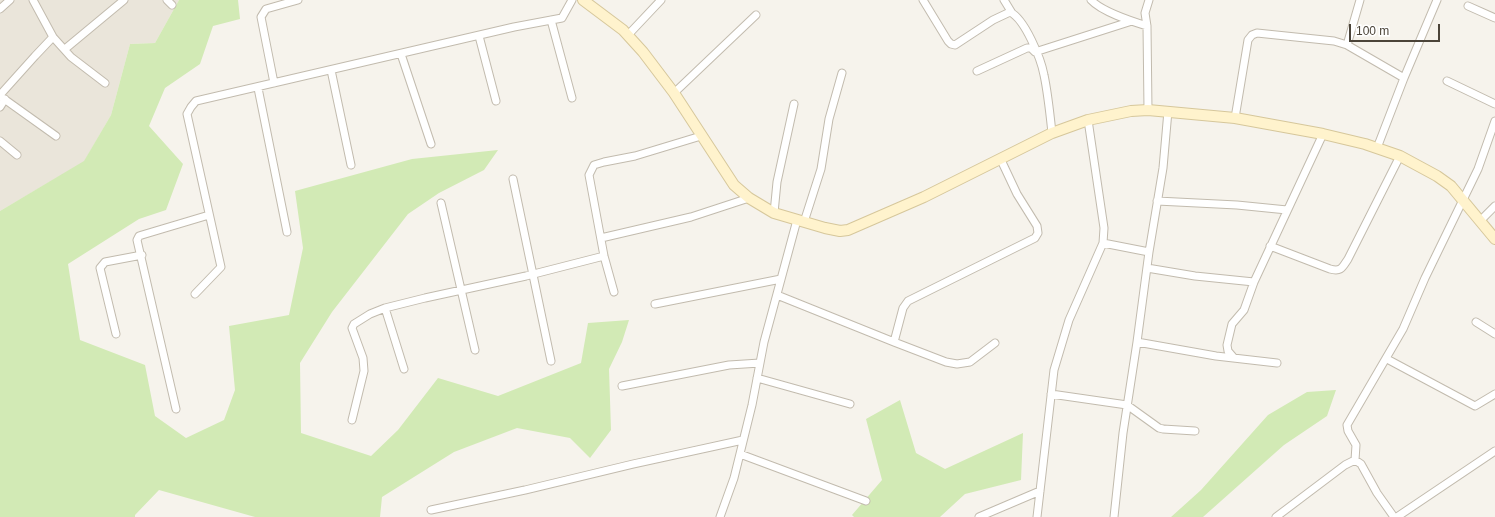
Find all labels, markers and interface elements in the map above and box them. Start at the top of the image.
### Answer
scale bar [1351,16,1442,42]
text: 100 m [1356,24,1389,38]

